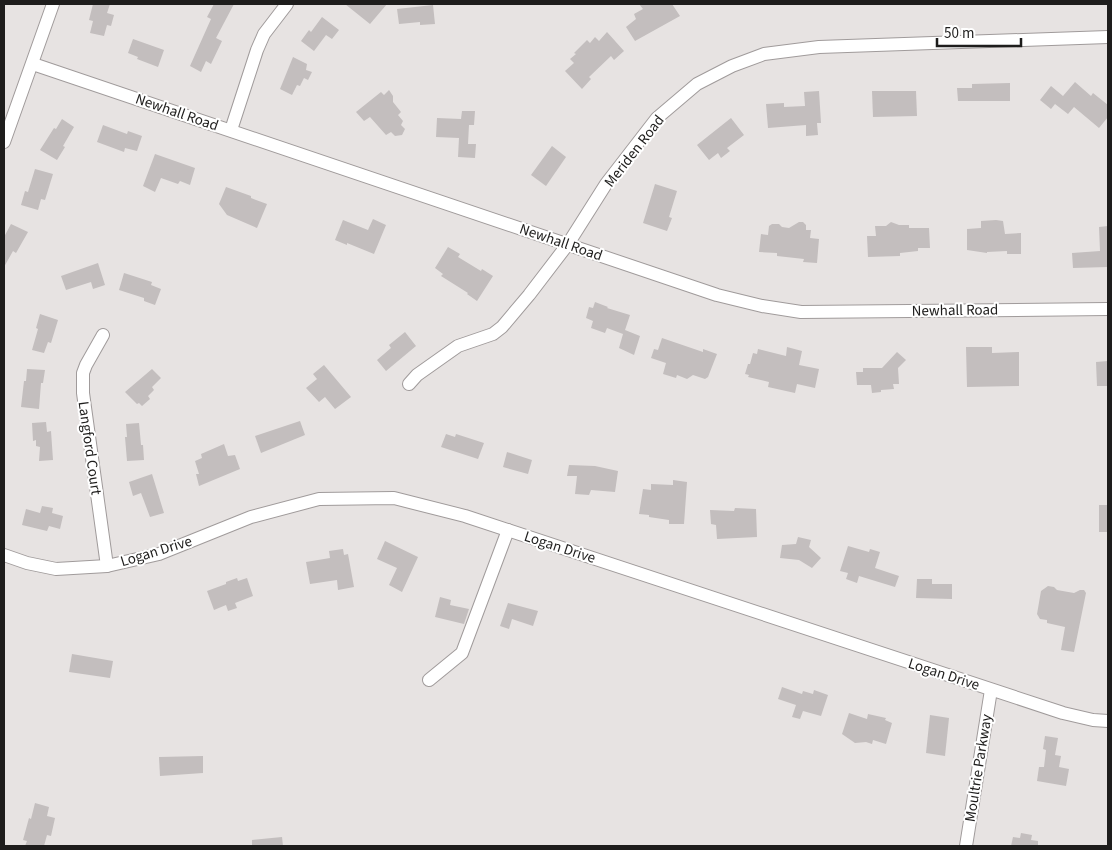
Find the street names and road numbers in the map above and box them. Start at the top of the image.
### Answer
street label: Newhall Road [132,88,221,136]
street label: Meriden Road [600,111,669,192]
street label: Newhall Road [516,218,605,266]
street label: Newhall Road [912,299,998,322]
street label: Langford Court [73,400,106,496]
street label: Logan Drive [521,526,598,569]
street label: Logan Drive [118,531,195,572]
street label: Logan Drive [905,653,982,696]
street label: Moultrie Parkway [960,713,997,823]

